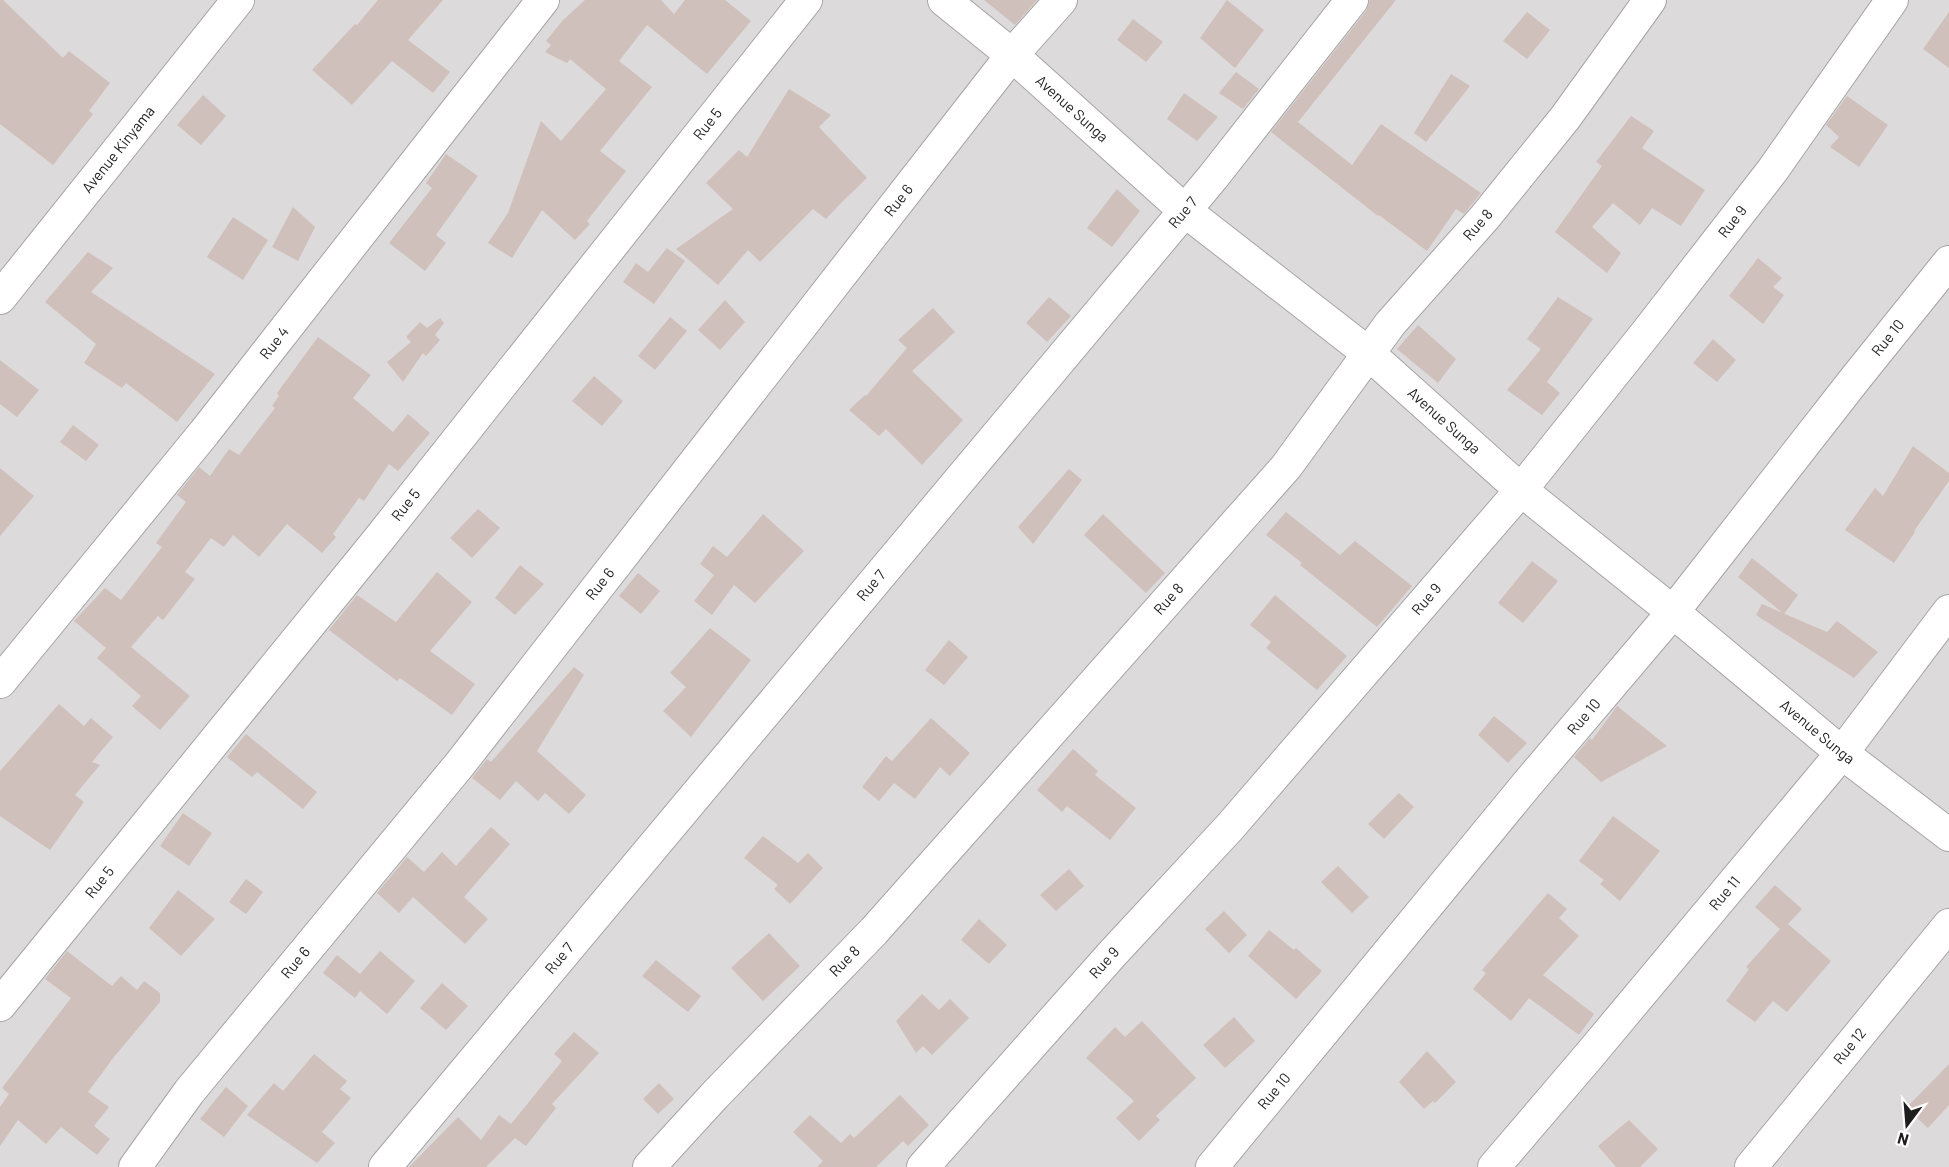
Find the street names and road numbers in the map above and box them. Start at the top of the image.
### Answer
street label: Avenue Sunga [1033,71,1112,145]
street label: Avenue Kinyama [78,102,158,196]
street label: Rue 5 [689,104,725,143]
street label: Rue 6 [880,180,916,220]
street label: Rue 7 [1164,193,1201,231]
street label: Rue 9 [1714,201,1750,241]
street label: Rue 8 [1459,205,1496,244]
street label: Rue 10 [1867,315,1907,359]
street label: Rue 4 [255,323,292,362]
street label: Avenue Sunga [1405,383,1485,457]
street label: Rue 5 [387,485,423,524]
street label: Rue 6 [581,564,618,603]
street label: Rue 7 [852,566,889,604]
street label: Rue 8 [1149,579,1187,618]
street label: Rue 9 [1407,579,1444,618]
street label: Rue 10 [1563,694,1604,738]
street label: Avenue Sunga [1777,695,1859,767]
street label: Rue 5 [81,862,117,901]
street label: Rue 11 [1705,872,1743,913]
street label: Rue 7 [540,938,577,977]
street label: Rue 8 [825,941,863,980]
street label: Rue 6 [277,943,313,982]
street label: Rue 9 [1085,943,1122,982]
street label: Rue 12 [1829,1024,1869,1067]
street label: Rue 10 [1253,1069,1294,1113]

